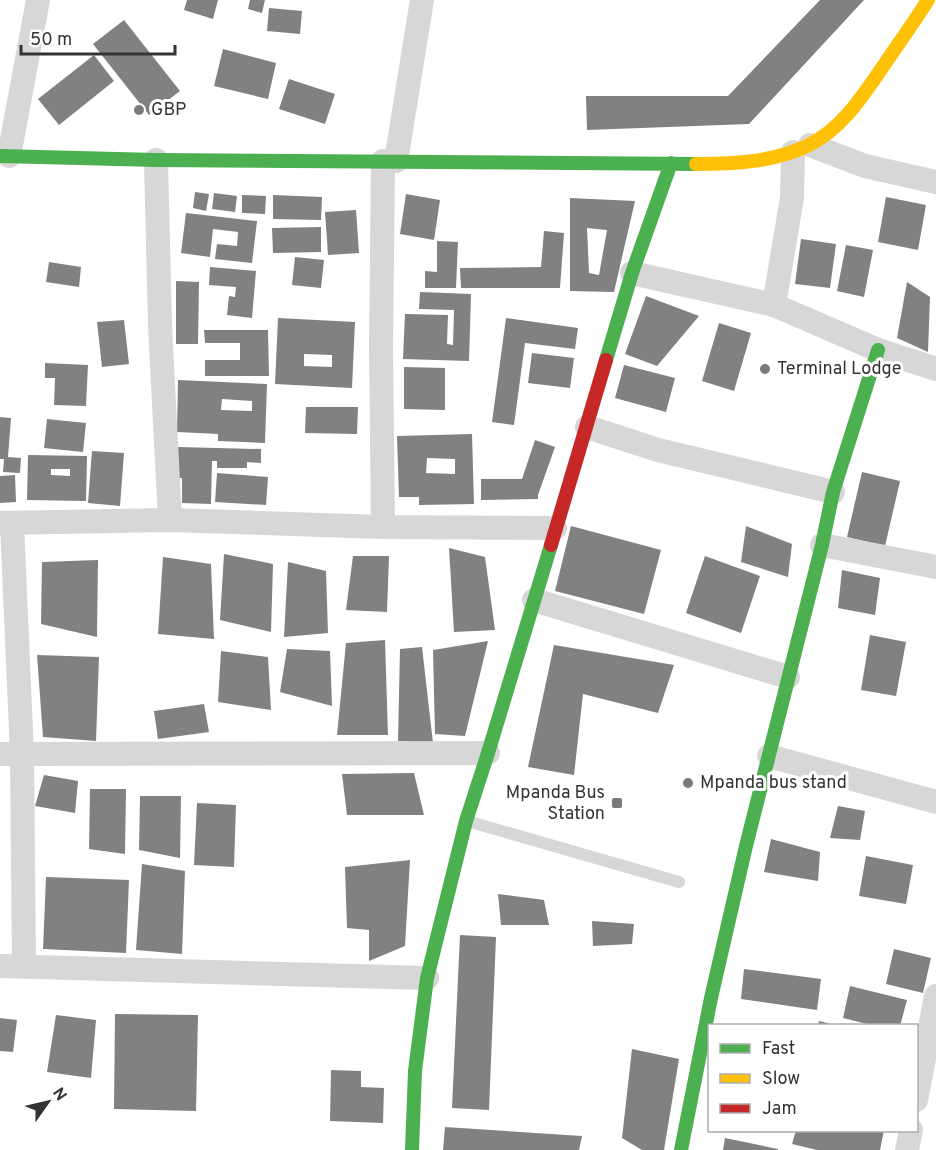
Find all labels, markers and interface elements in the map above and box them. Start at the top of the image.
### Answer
scale bar [21,18,176,56]
text: 50 m [30,29,72,52]
place label: GBP [151,99,186,122]
marker: GBP [132,103,146,117]
place label: Terminal Lodge [777,358,901,381]
marker: Terminal Lodge [758,362,772,376]
place label: Mpanda bus stand [700,772,847,795]
marker: Mpanda bus stand [681,776,695,790]
place label: Mpanda Bus Station [506,782,605,826]
marker: Mpanda Bus Station [610,796,624,810]
legend [708,1024,918,1132]
text: Fast [762,1038,795,1061]
text: Slow [762,1068,800,1091]
north arrow [18,1072,78,1132]
text: N [47,1084,70,1105]
text: Jam [762,1098,797,1121]

